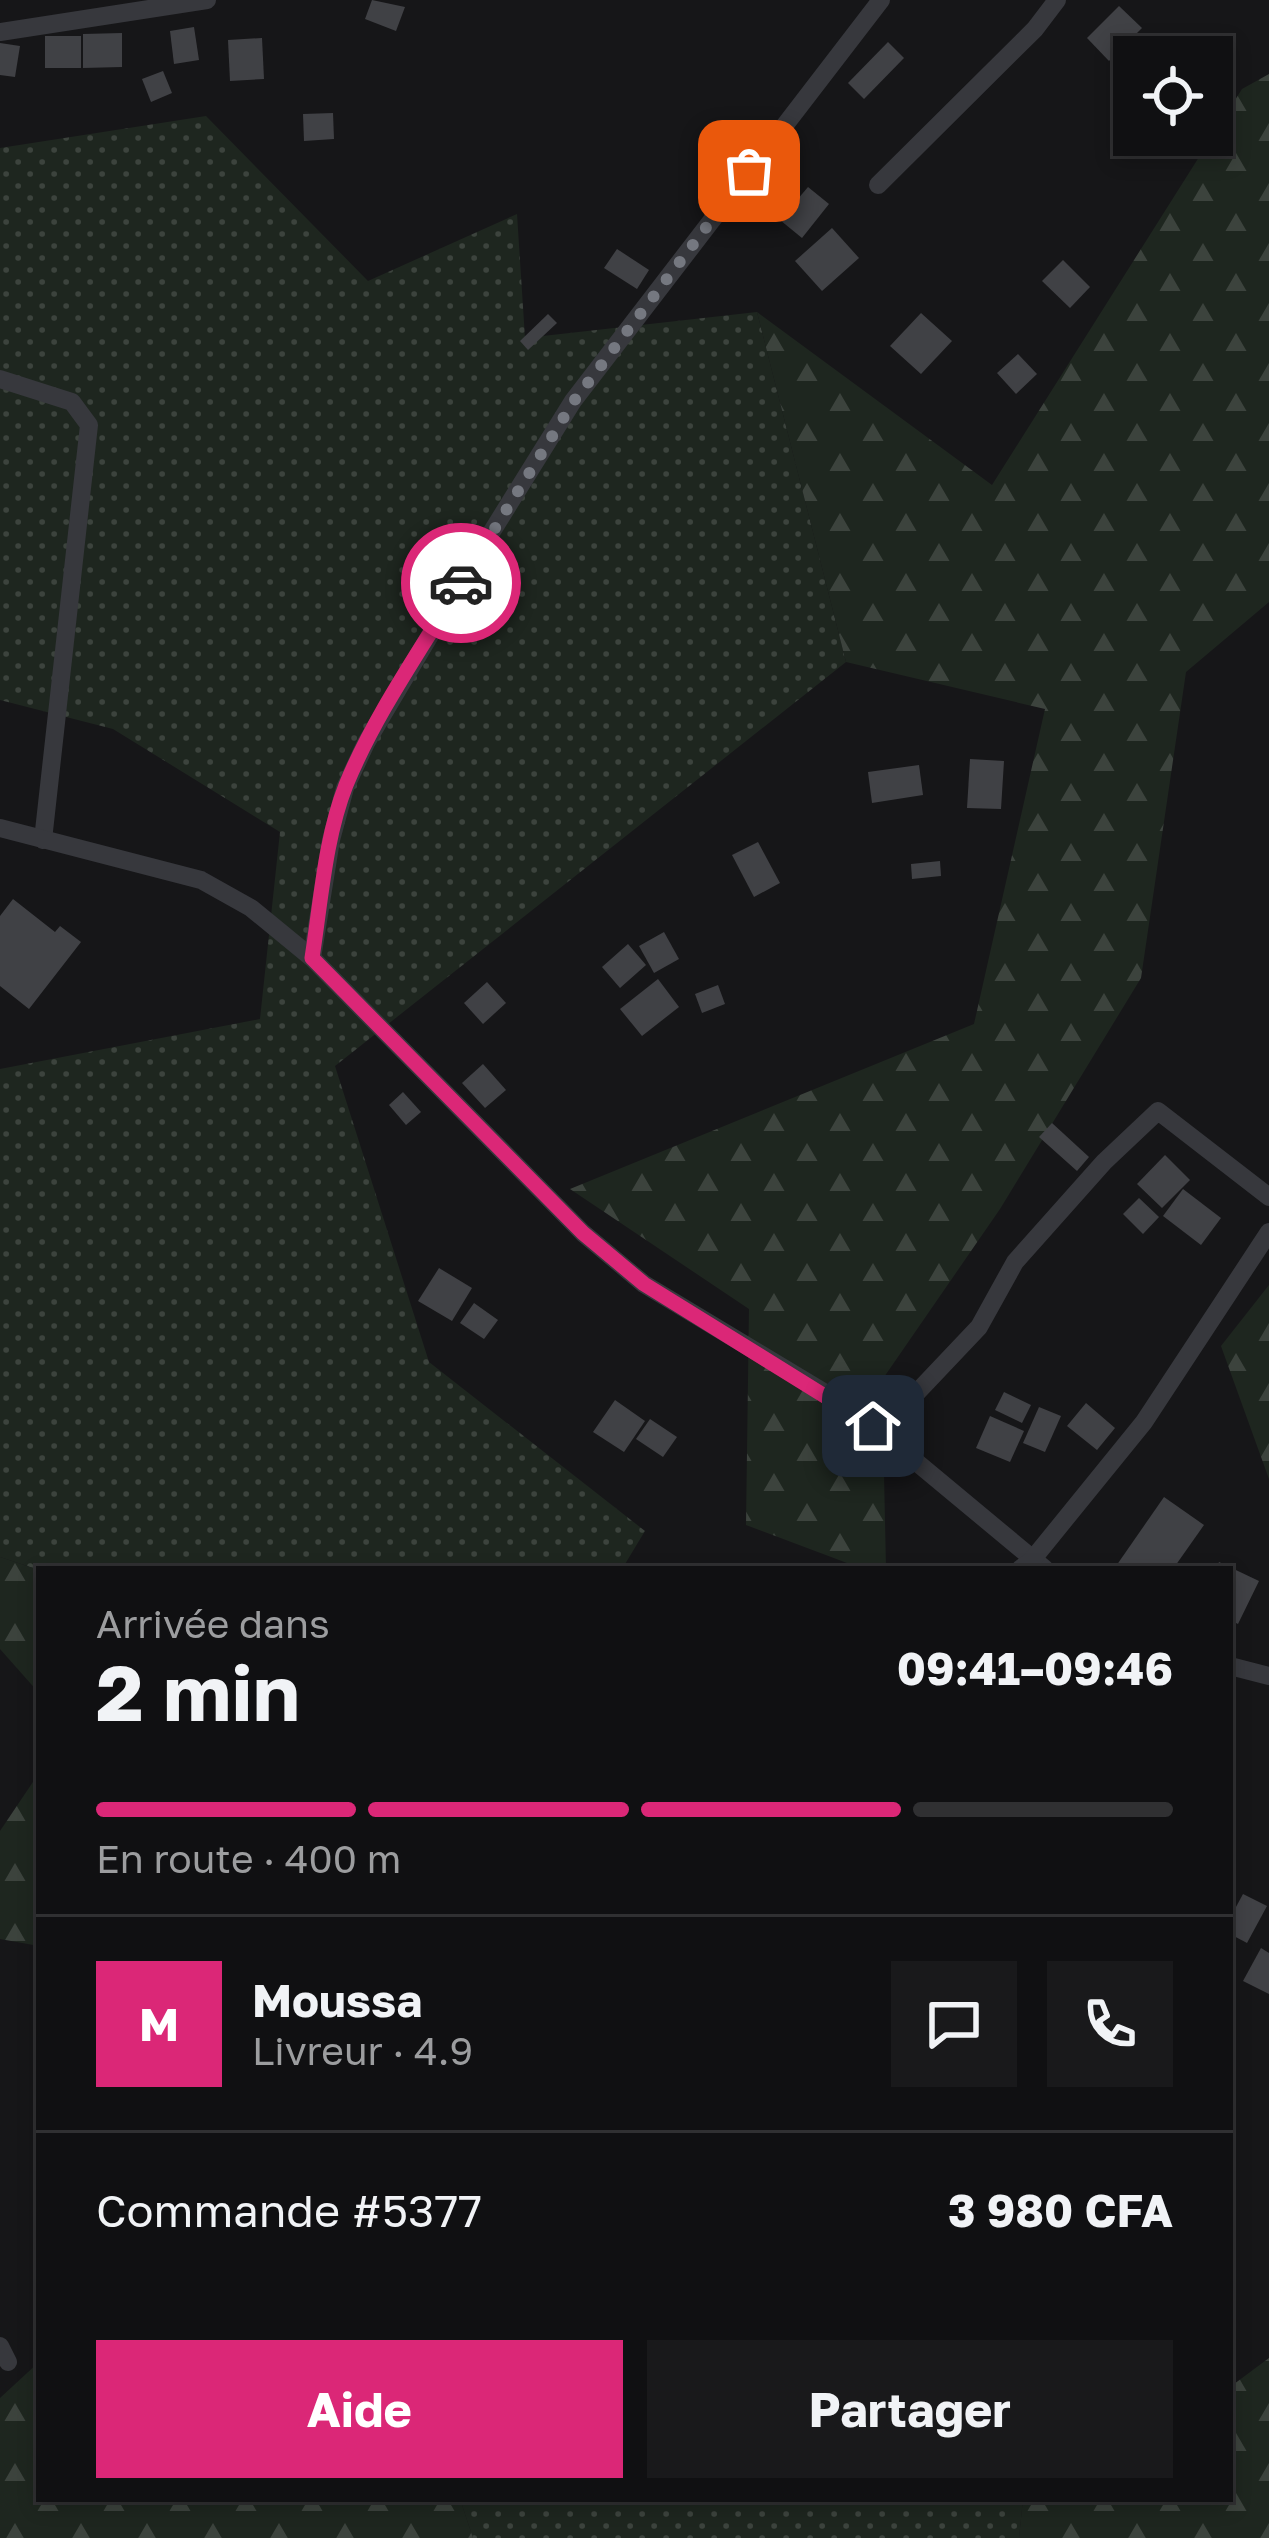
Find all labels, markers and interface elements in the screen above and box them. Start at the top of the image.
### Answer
map controls [1113,36,1233,156]
button: locate [1113,36,1233,156]
pin [698,120,800,222]
icon: bag [716,138,782,204]
courier [401,523,521,643]
icon: car [428,550,494,616]
pin [822,1375,924,1477]
icon: home [840,1393,906,1459]
text: Arrivée dans [96,1600,330,1647]
text: 09:41–09:46 [897,1641,1173,1695]
text: 2 min [96,1645,300,1738]
text: En route · 400 m [96,1835,401,1882]
button: chat [891,1961,1017,2087]
button: phone [1047,1961,1173,2087]
text: Moussa [252,1973,422,2027]
text: M [139,1997,179,2051]
text: Livreur · 4.9 [252,2027,473,2074]
text: Commande #5377 [96,2183,482,2237]
text: 3 980 CFA [948,2183,1173,2237]
button: Aide [96,2340,623,2478]
button: Partager [647,2340,1173,2478]

